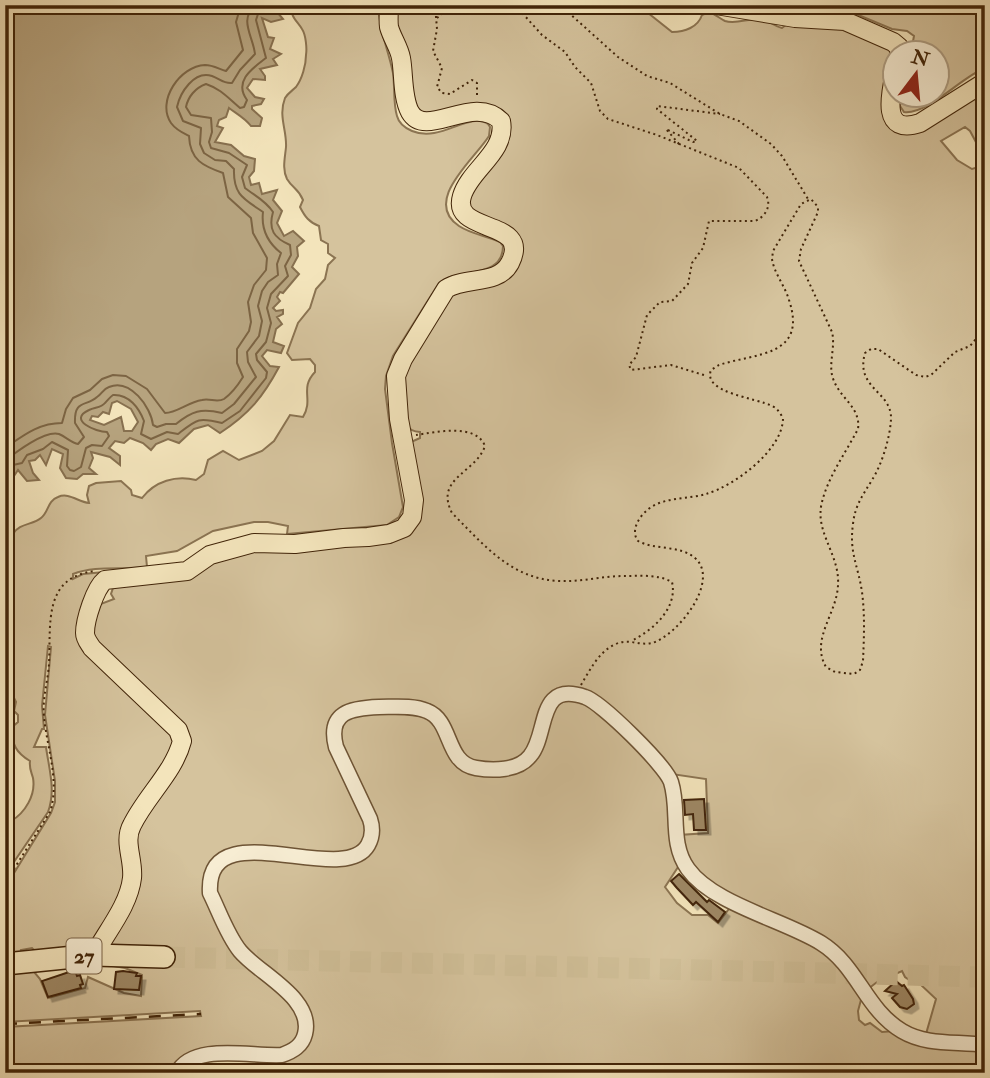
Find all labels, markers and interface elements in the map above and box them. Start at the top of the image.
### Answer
north arrow [881,38,951,108]
text: N [908,44,933,73]
road number: 27 [66,939,102,974]

